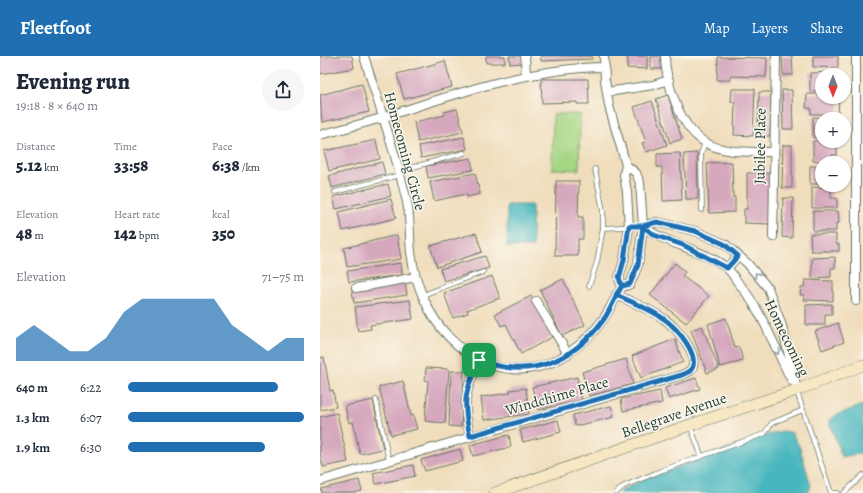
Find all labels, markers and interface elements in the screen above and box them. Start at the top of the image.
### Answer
text: Fleetfoot [20,15,91,41]
text: Map [704,19,730,38]
text: Layers [752,19,788,38]
text: Share [810,19,843,38]
text: Evening run [16,67,130,97]
north arrow [815,68,851,104]
map controls [815,68,851,192]
button: share [262,69,304,111]
street label: Homecoming Circle [380,89,431,213]
text: 19:18 · 8 × 640 m [16,97,98,114]
street label: Jubilee Place [749,107,771,184]
button: + [815,112,851,148]
text: Distance [16,139,55,154]
text: Time [114,139,137,154]
text: Pace [212,139,232,154]
text: 5.12 [16,154,42,177]
text: 33:58 [114,154,148,177]
text: 6:38 [212,154,240,177]
button: − [815,156,851,192]
text: km [42,160,59,175]
text: /km [240,160,260,175]
text: Elevation [16,207,58,222]
text: Heart rate [114,207,160,222]
text: kcal [212,207,230,222]
text: 48 [16,222,32,245]
text: 142 [114,222,137,245]
text: 350 [212,222,235,245]
text: m [32,228,44,243]
text: bpm [137,228,159,243]
text: Elevation [16,268,66,285]
text: 71–75 m [262,268,304,285]
one-way arrow [755,273,762,280]
street label: Homecoming [760,296,815,380]
pin [462,343,496,377]
one-way arrow [772,348,780,355]
icon: arrive [468,349,490,371]
street label: Windchime Place [502,372,611,421]
text: 640 m [16,379,48,396]
text: 6:22 [80,379,101,396]
street label: Bellegrave Avenue [619,388,730,442]
text: 1.3 km [16,409,50,426]
text: 6:07 [80,409,102,426]
text: 1.9 km [16,439,50,456]
text: 6:30 [80,439,101,456]

